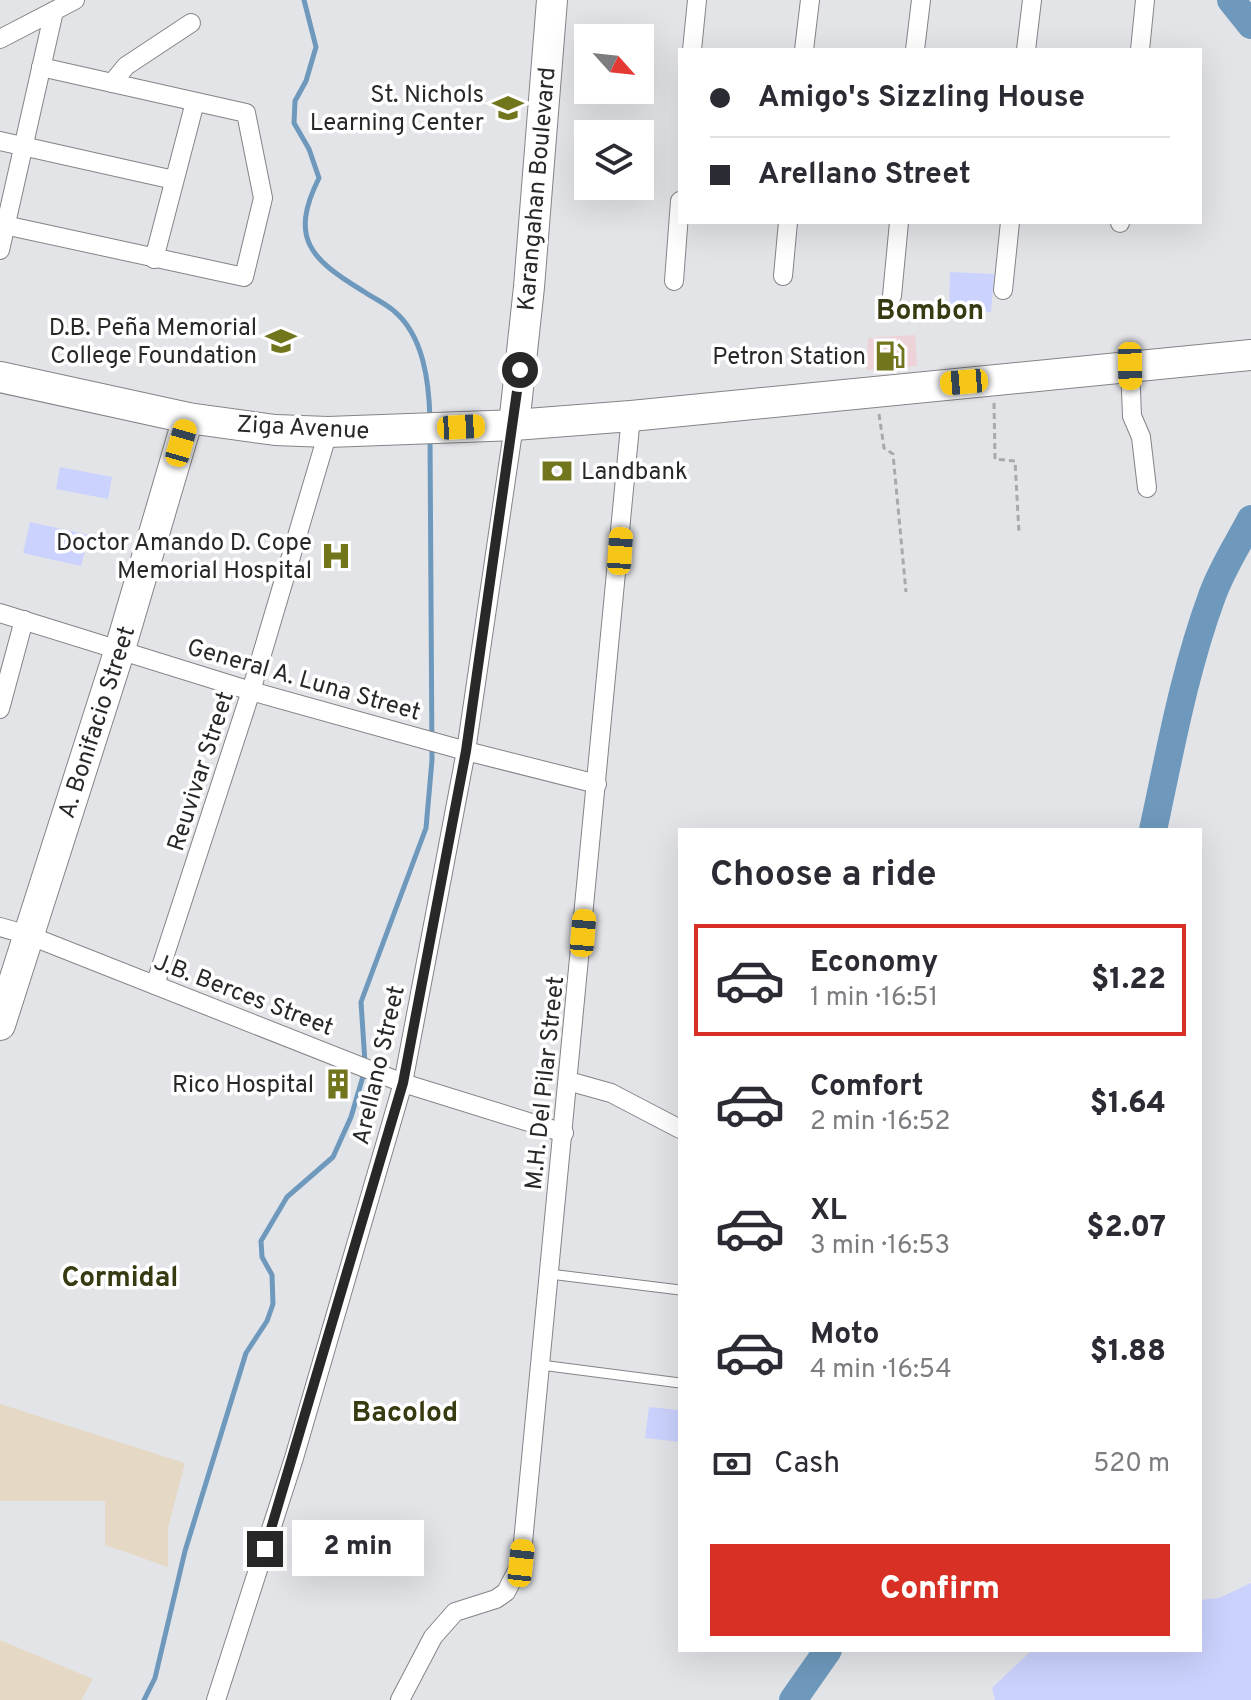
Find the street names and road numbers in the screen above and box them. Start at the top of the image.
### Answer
street label: Karangahan Boulevard [512,66,564,312]
street label: Ziga Avenue [236,411,370,447]
street label: A. Bonifacio Street [53,623,143,823]
street label: General A. Luna Street [183,633,424,729]
street label: Reuvivar Street [162,688,242,855]
street label: J.B. Berces Street [149,948,337,1044]
street label: M.H. Del Pilar Street [520,975,572,1192]
street label: Arellano Street [347,983,413,1148]

